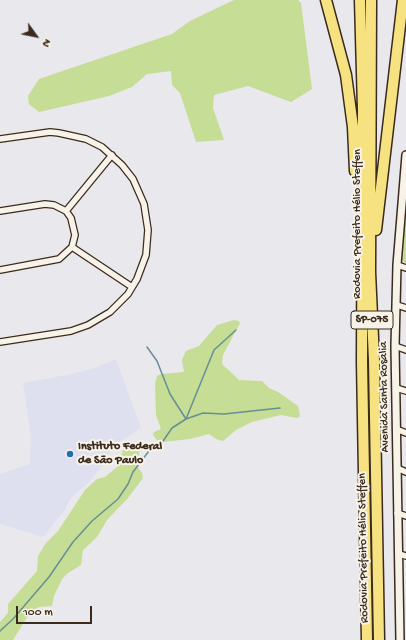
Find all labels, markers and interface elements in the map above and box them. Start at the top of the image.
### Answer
north arrow [16,16,56,56]
text: N [39,36,53,49]
street label: Rodovia Prefeito Hélio Steffen [351,149,365,299]
road number: SP-075 [351,311,393,329]
street label: Avenida Santa Rosalia [377,341,393,453]
place label: Instituto Federal de São Paulo [78,440,162,468]
marker: Instituto Federal de São Paulo [65,449,75,459]
street label: Rodovia Prefeito Hélio Steffen [355,473,373,623]
scale bar [18,598,94,624]
text: 100 m [23,606,53,620]

